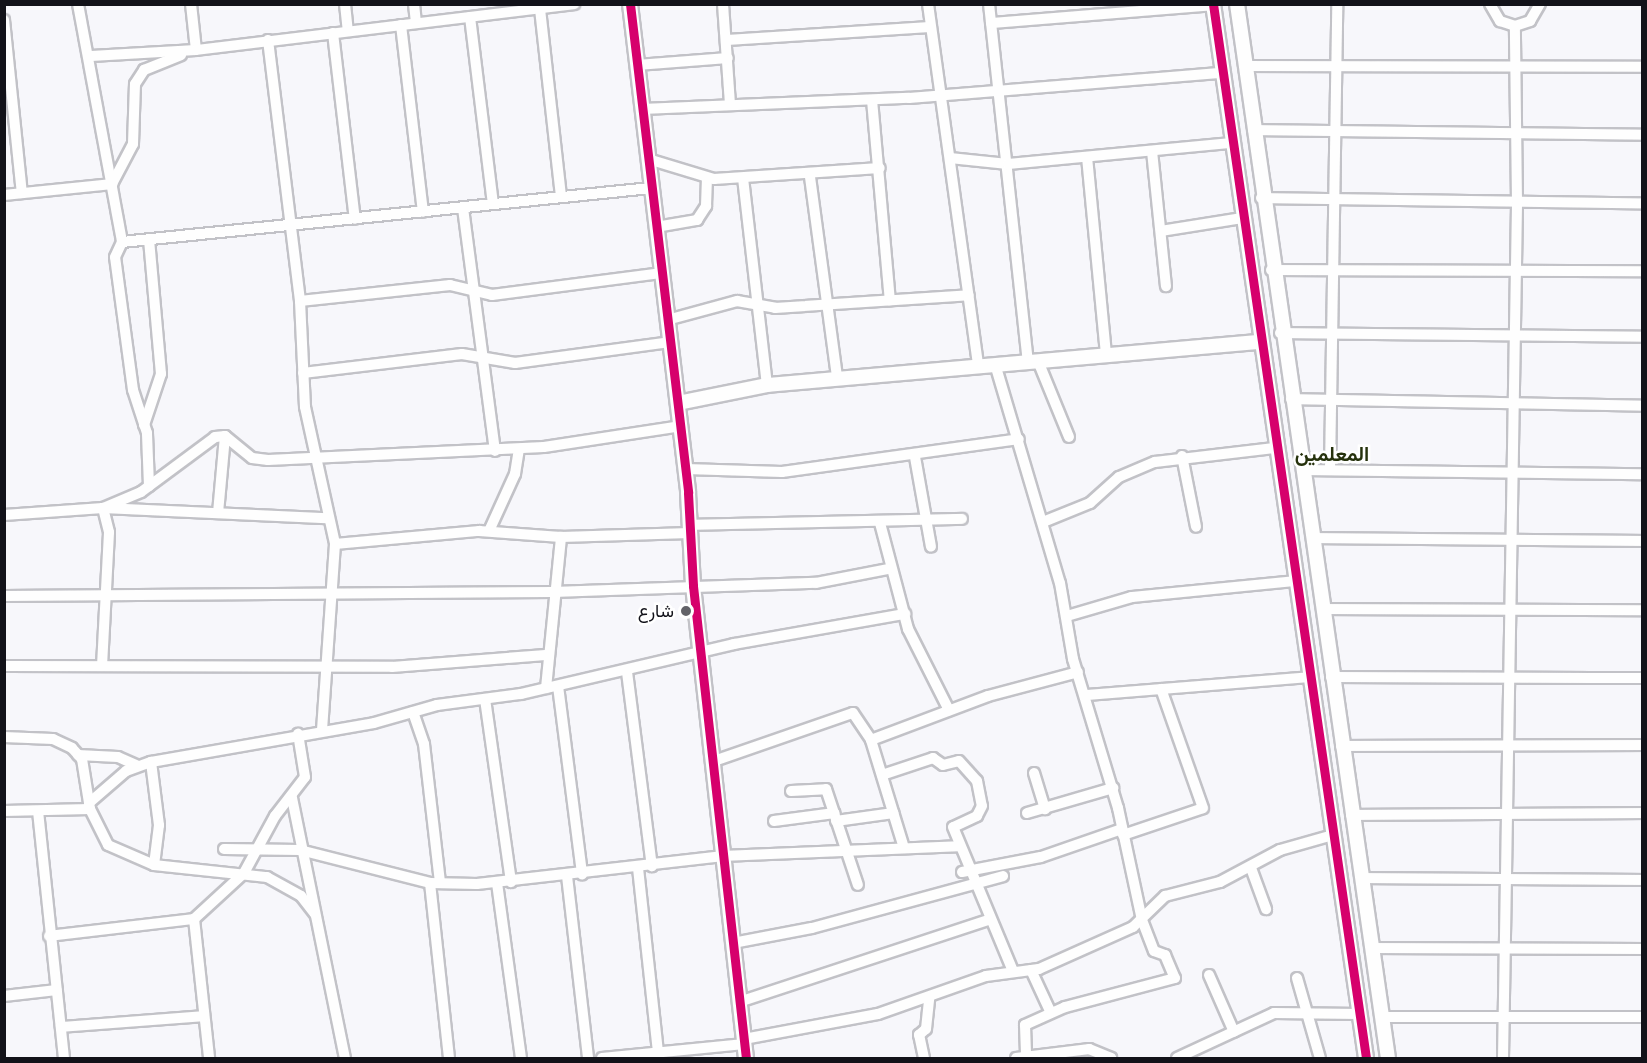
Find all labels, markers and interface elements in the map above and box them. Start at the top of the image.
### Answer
district label: المعلمين [1295,442,1369,466]
place label: شارع [638,600,674,622]
marker: شارع [679,604,693,618]

